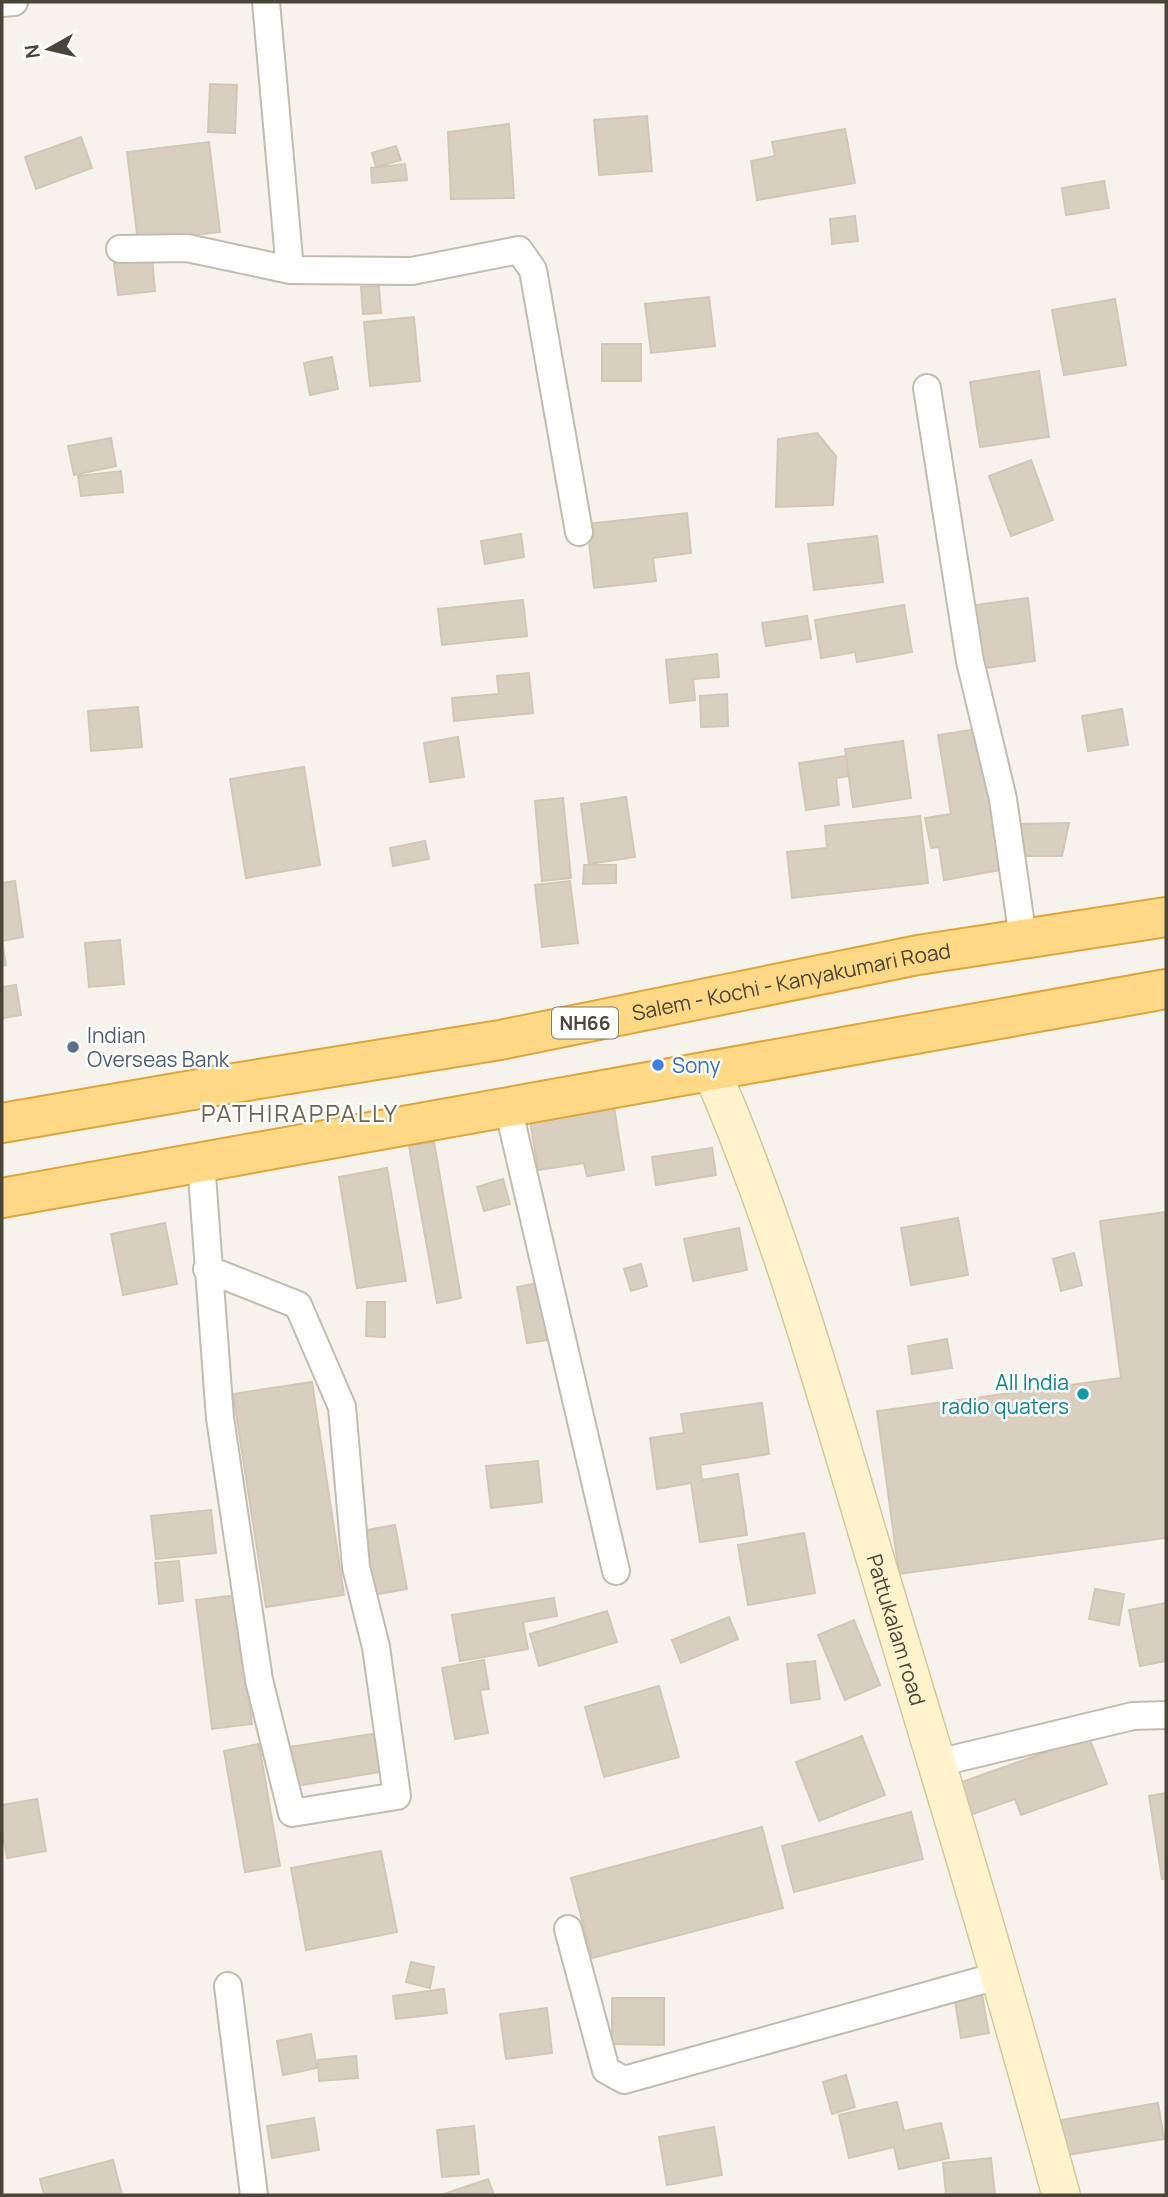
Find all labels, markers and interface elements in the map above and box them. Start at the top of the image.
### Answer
north arrow [14,14,84,84]
text: N [18,43,46,60]
street label: Salem - Kochi - Kanyakumari Road [629,936,952,1027]
road number: NH66 [552,1007,618,1038]
place label: Indian Overseas Bank [87,1021,230,1073]
marker: Indian Overseas Bank [65,1039,81,1055]
place label: Sony [672,1051,721,1079]
marker: Sony [650,1057,666,1073]
district label: PATHIRAPPALLY [201,1096,399,1129]
place label: All India radio quaters [941,1368,1069,1420]
marker: All India radio quaters [1075,1386,1091,1402]
street label: Pattukalam road [861,1551,932,1709]

